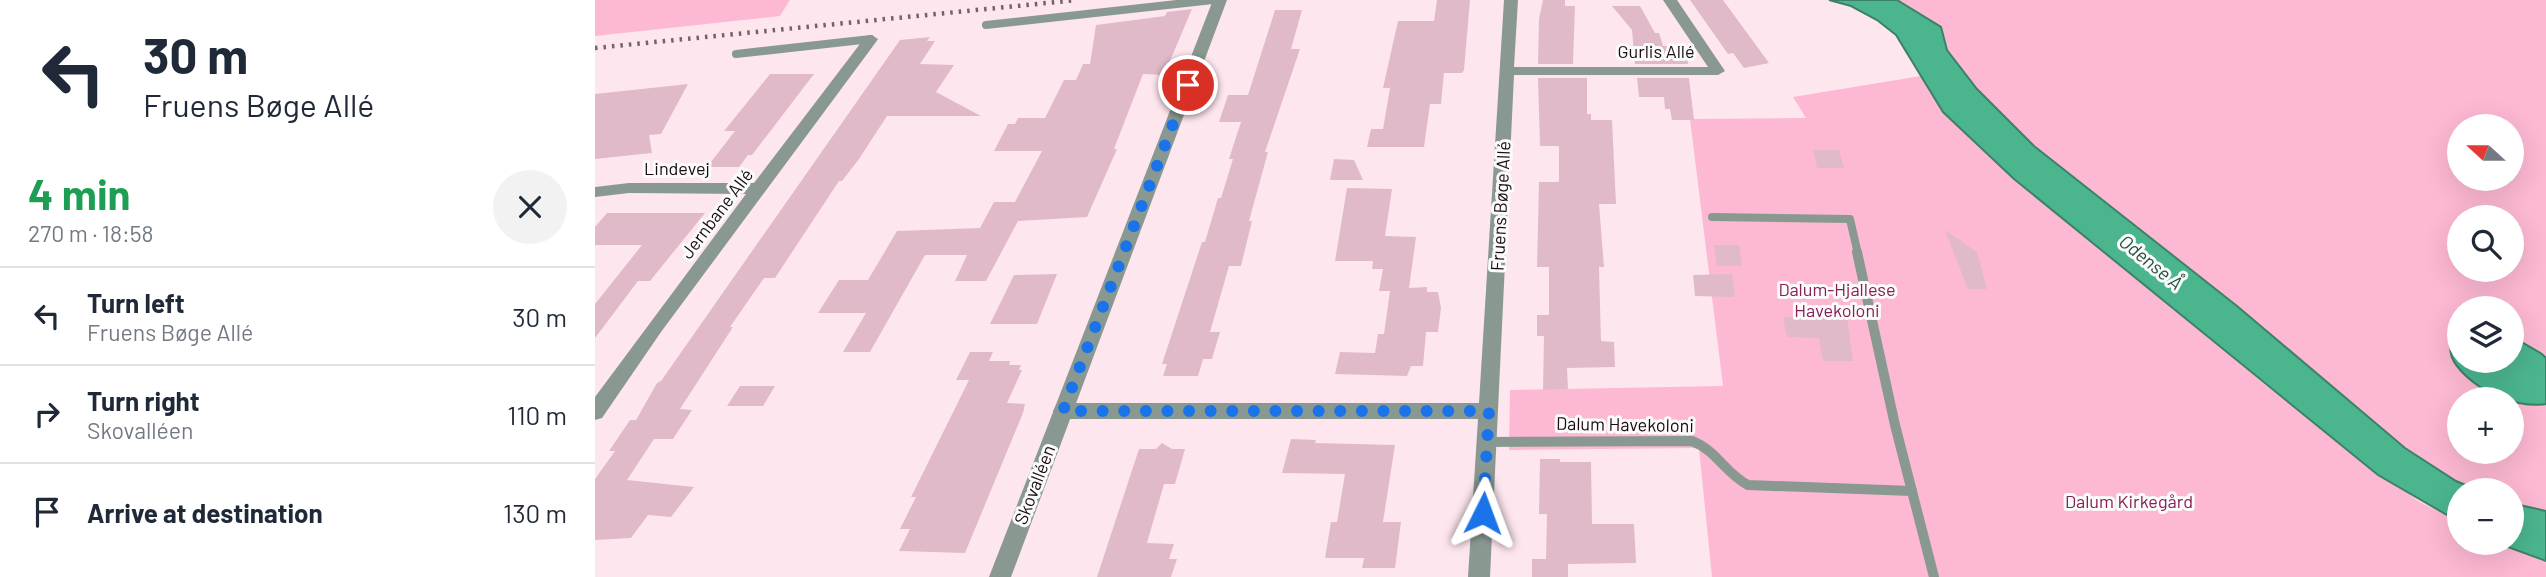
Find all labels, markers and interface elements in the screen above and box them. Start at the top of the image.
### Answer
text: 30 m [143,25,248,84]
icon: left [28,28,119,119]
street label: Gurlis Allé [1617,40,1695,62]
pin [1158,55,1218,115]
icon: arrive [1169,66,1207,104]
text: Fruens Bøge Allé [143,85,374,123]
north arrow [2447,114,2523,191]
map controls [2447,114,2524,555]
street label: Fruens Bøge Allé [1486,140,1514,272]
street label: Lindevej [644,157,710,179]
street label: Jernbane Allé [675,164,757,263]
text: 4 min [28,168,131,218]
button: close [493,170,567,244]
button: search [2447,205,2524,282]
text: 270 m · 18:58 [28,219,154,247]
water label: Odense Å [2115,229,2188,294]
park label: Dalum-Hjallese Havekoloni [1778,278,1896,321]
text: Turn left [87,287,185,318]
button: layers [2447,296,2524,373]
icon: left [28,297,66,335]
text: 30 m [512,301,567,332]
text: Fruens Bøge Allé [87,318,253,346]
text: Turn right [87,385,200,416]
button: + [2447,387,2524,464]
icon: right [28,395,66,433]
text: 110 m [507,399,567,430]
street label: Dalum Havekoloni [1556,412,1694,436]
text: Skovalléen [87,416,194,444]
street label: Skovalléen [1009,442,1059,527]
position arrow [1446,476,1520,550]
button: − [2447,478,2524,555]
park label: Dalum Kirkegård [2065,490,2193,512]
icon: arrive [28,493,66,531]
text: Arrive at destination [87,497,323,528]
text: 130 m [503,497,567,528]

